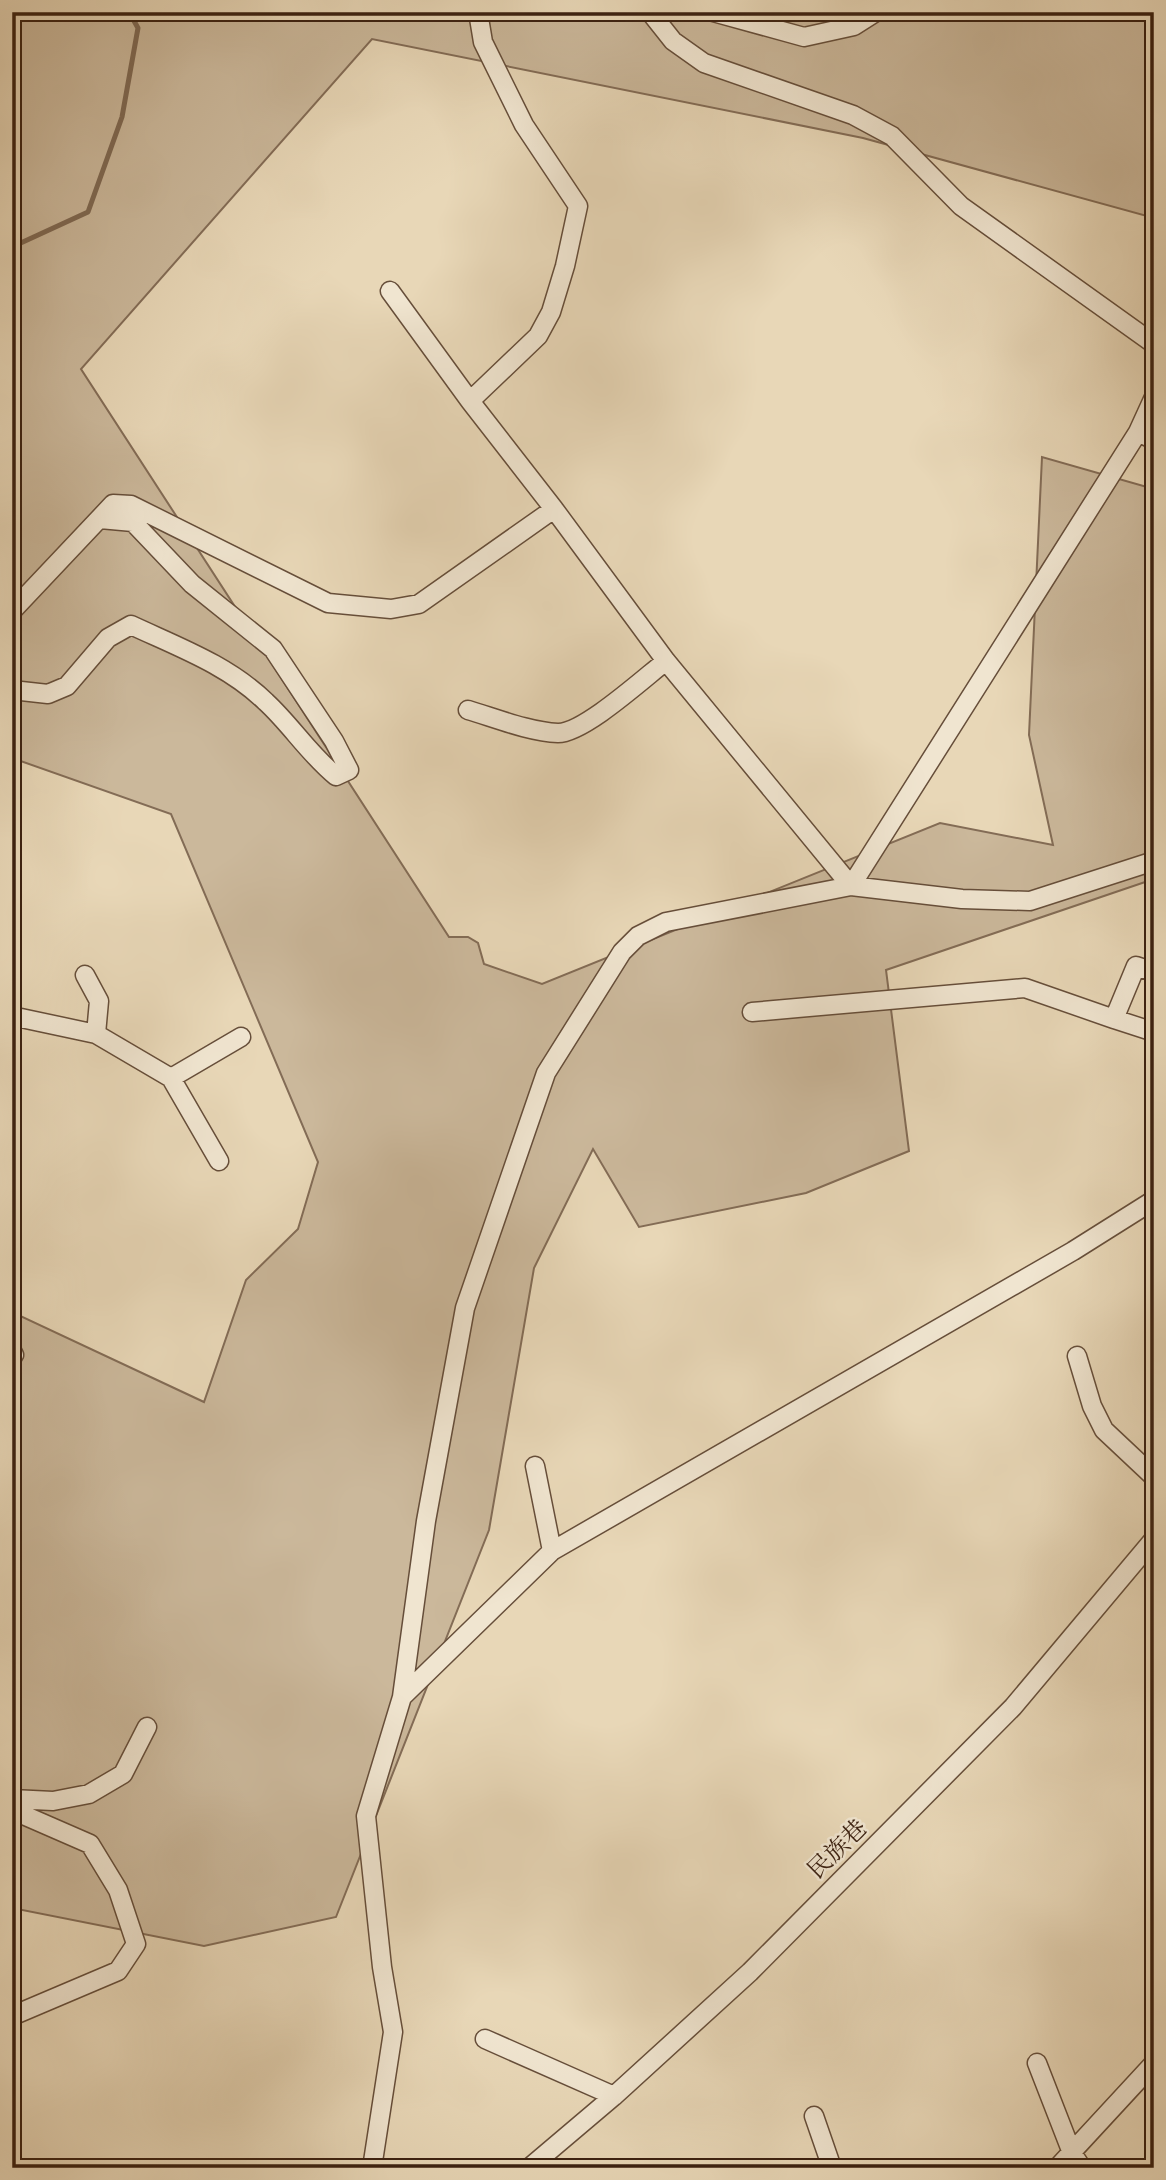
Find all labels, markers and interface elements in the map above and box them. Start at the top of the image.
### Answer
street label: 民族巷 [802,1814,874,1886]

